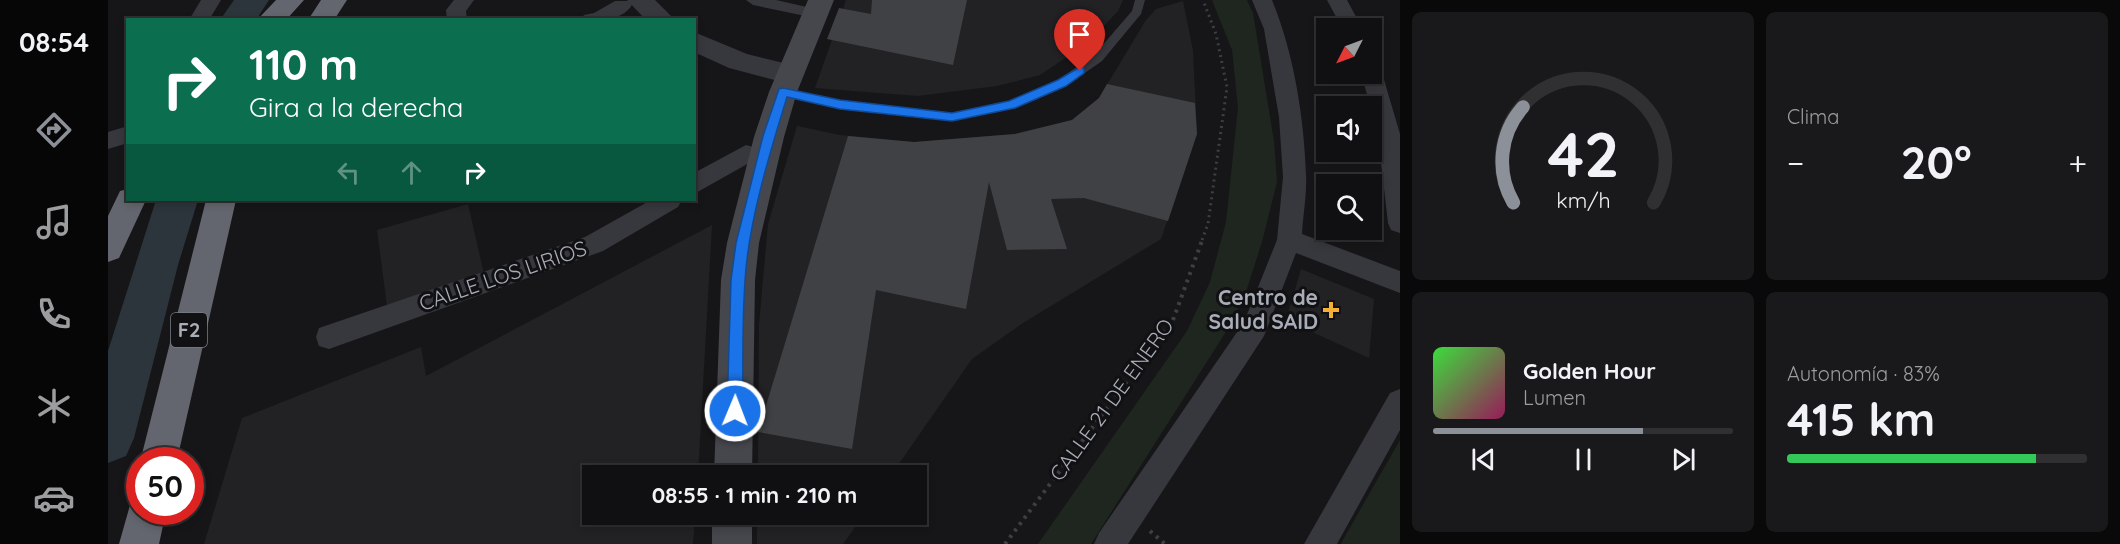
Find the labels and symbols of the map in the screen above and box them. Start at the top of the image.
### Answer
pin [1054,9,1105,71]
north arrow [1316,18,1382,84]
street label: CALLE LOS LIRIOS [415,234,590,316]
place label: Centro de Salud SAID [1209,284,1318,334]
marker: Centro de Salud SAID [1322,301,1340,319]
road number: F2 [171,313,207,347]
street label: CALLE 21 DE ENERO [1044,313,1179,486]
position arrow [703,379,767,443]
speed limit sign: 50 [126,447,204,525]

